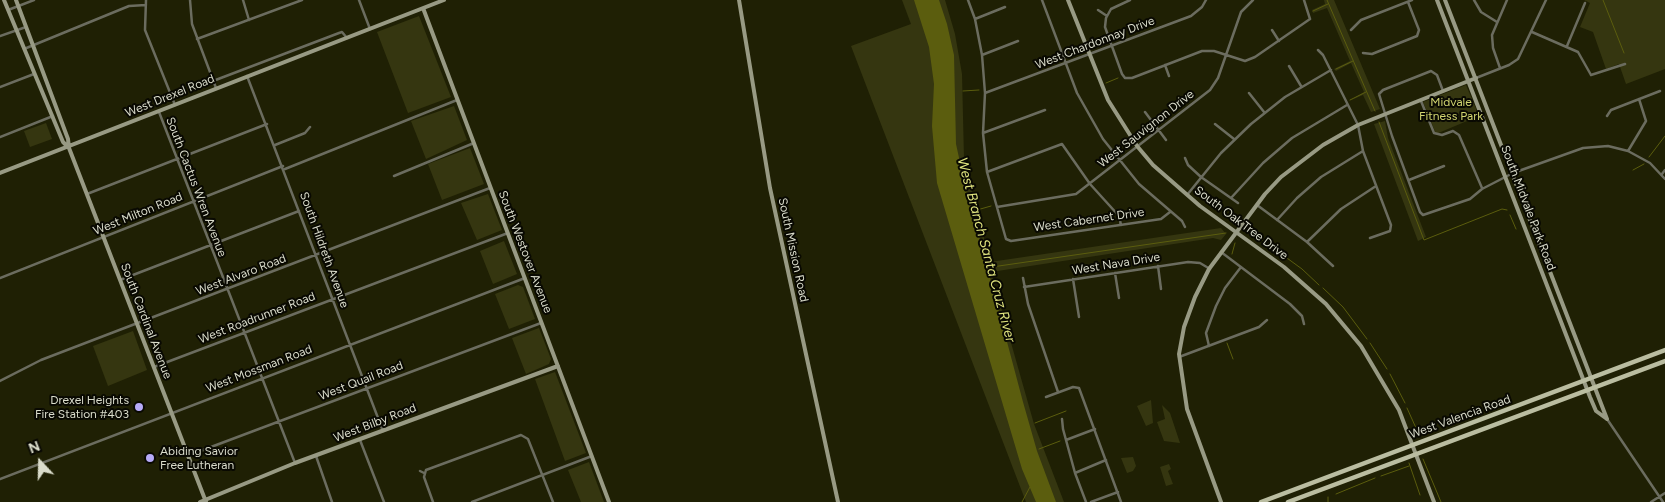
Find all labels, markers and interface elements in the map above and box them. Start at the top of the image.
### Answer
street label: West Chardonnay Drive [1033,14,1157,72]
street label: West Drexel Road [123,72,217,120]
street label: West Sauvignon Drive [1095,87,1197,171]
park label: Midvale Fitness Park [1419,95,1483,123]
street label: South Cactus Wren Avenue [163,115,229,259]
street label: South Midvale Park Road [1497,143,1559,273]
water label: West Branch Santa Cruz River [953,156,1019,344]
street label: South Oak Tree Drive [1191,183,1291,263]
street label: South Westover Avenue [495,189,555,315]
street label: West Milton Road [91,190,185,238]
street label: South Hildreth Avenue [296,190,352,310]
street label: South Mission Road [775,196,811,304]
street label: West Cabernet Drive [1033,205,1145,235]
street label: West Nava Drive [1071,250,1161,278]
street label: West Alvaro Road [194,251,288,299]
street label: South Cardinal Avenue [117,261,175,381]
street label: West Roadrunner Road [197,289,317,347]
street label: West Mossman Road [204,342,314,396]
street label: West Quail Road [317,358,405,404]
street label: West Valencia Road [1407,392,1513,442]
place label: Drexel Heights Fire Station #403 [35,393,129,421]
marker: Drexel Heights Fire Station #403 [133,401,145,413]
street label: West Bilby Road [332,401,418,445]
north arrow [15,437,65,487]
text: N [26,438,43,457]
place label: Abiding Savior Free Lutheran [160,444,238,472]
marker: Abiding Savior Free Lutheran [144,452,156,464]

